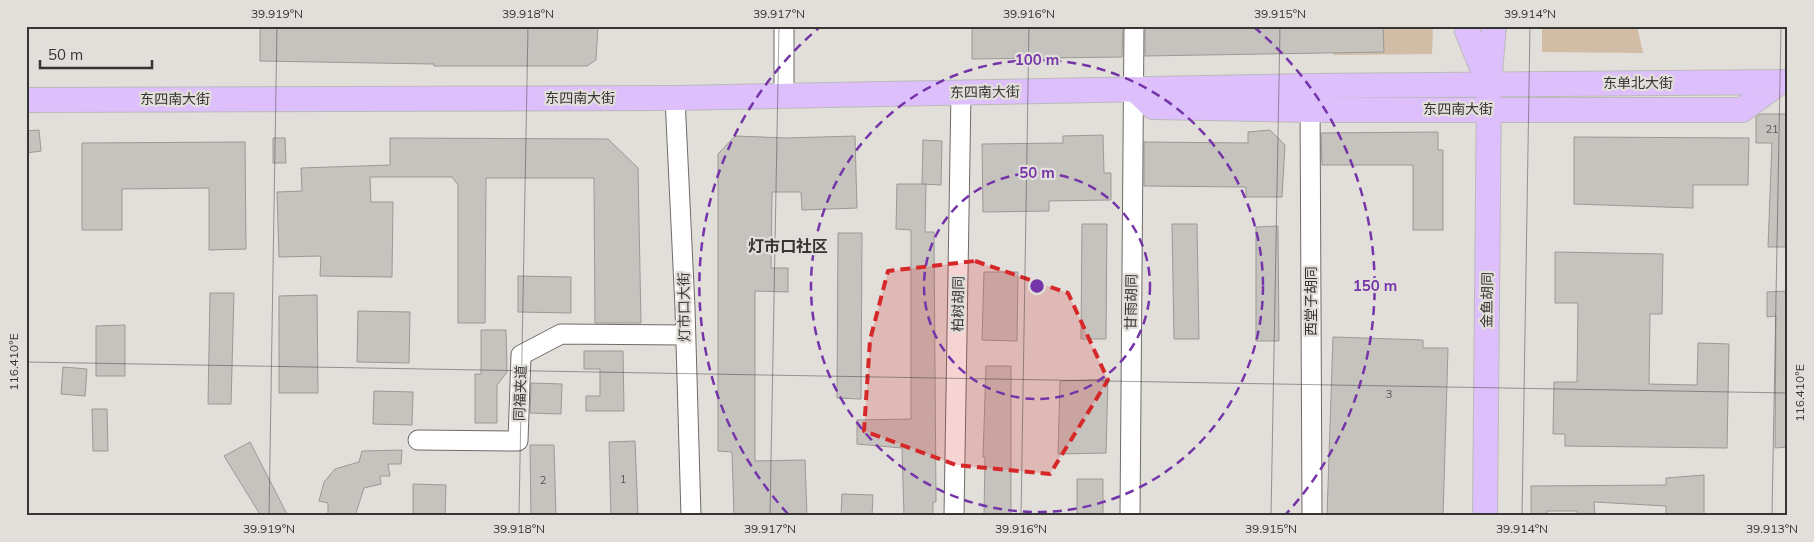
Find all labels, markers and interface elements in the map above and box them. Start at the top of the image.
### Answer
text: 39.919°N [251,6,303,21]
text: 39.918°N [502,6,554,21]
text: 39.917°N [753,6,805,21]
text: 39.916°N [1003,6,1055,21]
text: 39.915°N [1254,6,1306,21]
text: 39.914°N [1504,6,1556,21]
scale bar [40,38,152,70]
text: 50 m [48,45,83,64]
text: 100 m [1015,50,1059,69]
street label: 东单北大街 [1603,74,1673,92]
street label: 东四南大街 [950,82,1020,102]
street label: 东四南大街 [545,89,615,107]
street label: 东四南大街 [140,90,210,108]
street label: 东四南大街 [1423,100,1493,118]
house number: 21 [1765,122,1779,136]
text: 50 m [1019,163,1055,182]
district label: 灯市口社区 [748,236,828,256]
street label: 西堂子胡同 [1302,266,1320,336]
street label: 灯市口大街 [674,272,694,342]
street label: 金鱼胡同 [1478,272,1496,328]
street label: 甘雨胡同 [1122,274,1140,330]
street label: 柏树胡同 [949,276,967,332]
text: 150 m [1353,276,1397,295]
centre of rings [1028,277,1046,295]
text: 116.410°E [6,333,21,391]
text: 116.410°E [1792,364,1807,422]
street label: 同福夹道 [510,365,530,421]
house number: 3 [1386,387,1392,401]
house number: 1 [620,472,626,486]
house number: 2 [540,473,547,487]
text: 39.919°N [243,521,295,536]
text: 39.918°N [493,521,545,536]
text: 39.917°N [744,521,796,536]
text: 39.916°N [995,521,1047,536]
text: 39.915°N [1245,521,1297,536]
text: 39.914°N [1496,521,1548,536]
text: 39.913°N [1746,521,1798,536]

